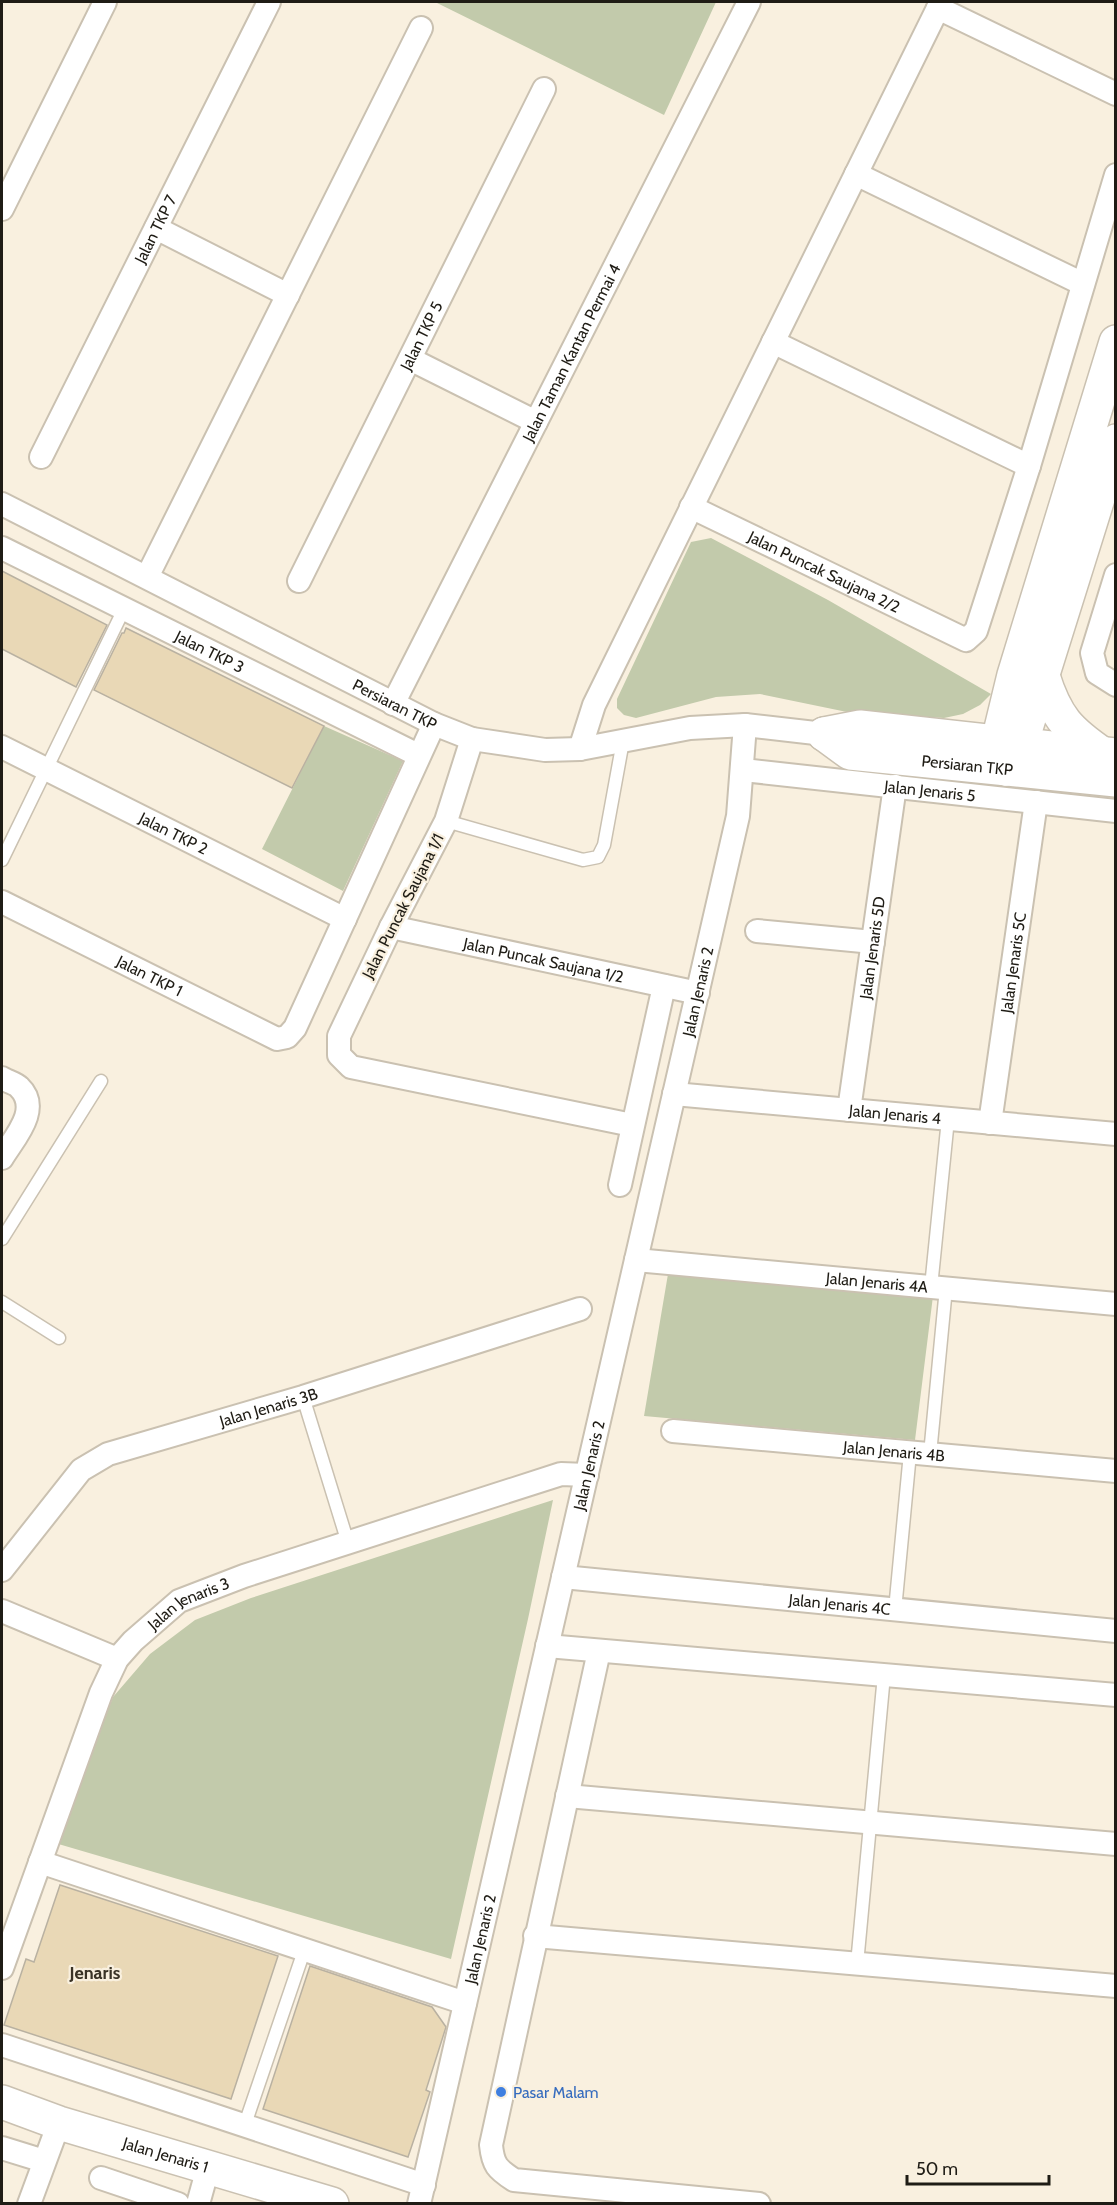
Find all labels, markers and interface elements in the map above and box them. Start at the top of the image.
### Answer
street label: Jalan TKP 7 [130,192,180,267]
street label: Jalan Taman Kantan Permai 4 [518,261,624,445]
street label: Jalan TKP 5 [396,298,446,374]
street label: Jalan Puncak Saujana 2/2 [744,526,903,616]
street label: Jalan TKP 3 [171,626,247,676]
street label: Persiaran TKP [350,675,440,733]
street label: Persiaran TKP [921,751,1014,779]
street label: Jalan Jenaris 5 [882,776,976,805]
street label: Jalan TKP 2 [135,807,211,858]
street label: Jalan Puncak Saujana 1/1 [358,830,448,982]
street label: Jalan Jenaris 5D [855,895,889,1001]
street label: Jalan Jenaris 5C [996,911,1030,1015]
street label: Jalan Puncak Saujana 1/2 [461,933,625,986]
street label: Jalan Jenaris 2 [678,945,717,1039]
street label: Jalan TKP 1 [113,951,186,1000]
street label: Jalan Jenaris 4 [847,1100,942,1128]
street label: Jalan Jenaris 4A [824,1268,929,1296]
street label: Jalan Jenaris 3B [216,1383,320,1431]
street label: Jalan Jenaris 2 [569,1419,608,1513]
street label: Jalan Jenaris 4B [842,1437,946,1465]
street label: Jalan Jenaris 3 [143,1573,232,1634]
street label: Jalan Jenaris 4C [787,1590,892,1618]
street label: Jalan Jenaris 2 [460,1892,499,1987]
district label: Jenaris [69,1962,121,1984]
place label: Pasar Malam [513,2083,599,2102]
marker: Pasar Malam [494,2085,508,2099]
street label: Jalan Jenaris 1 [120,2133,211,2176]
scale bar [907,2148,1050,2186]
text: 50 m [916,2158,958,2180]

